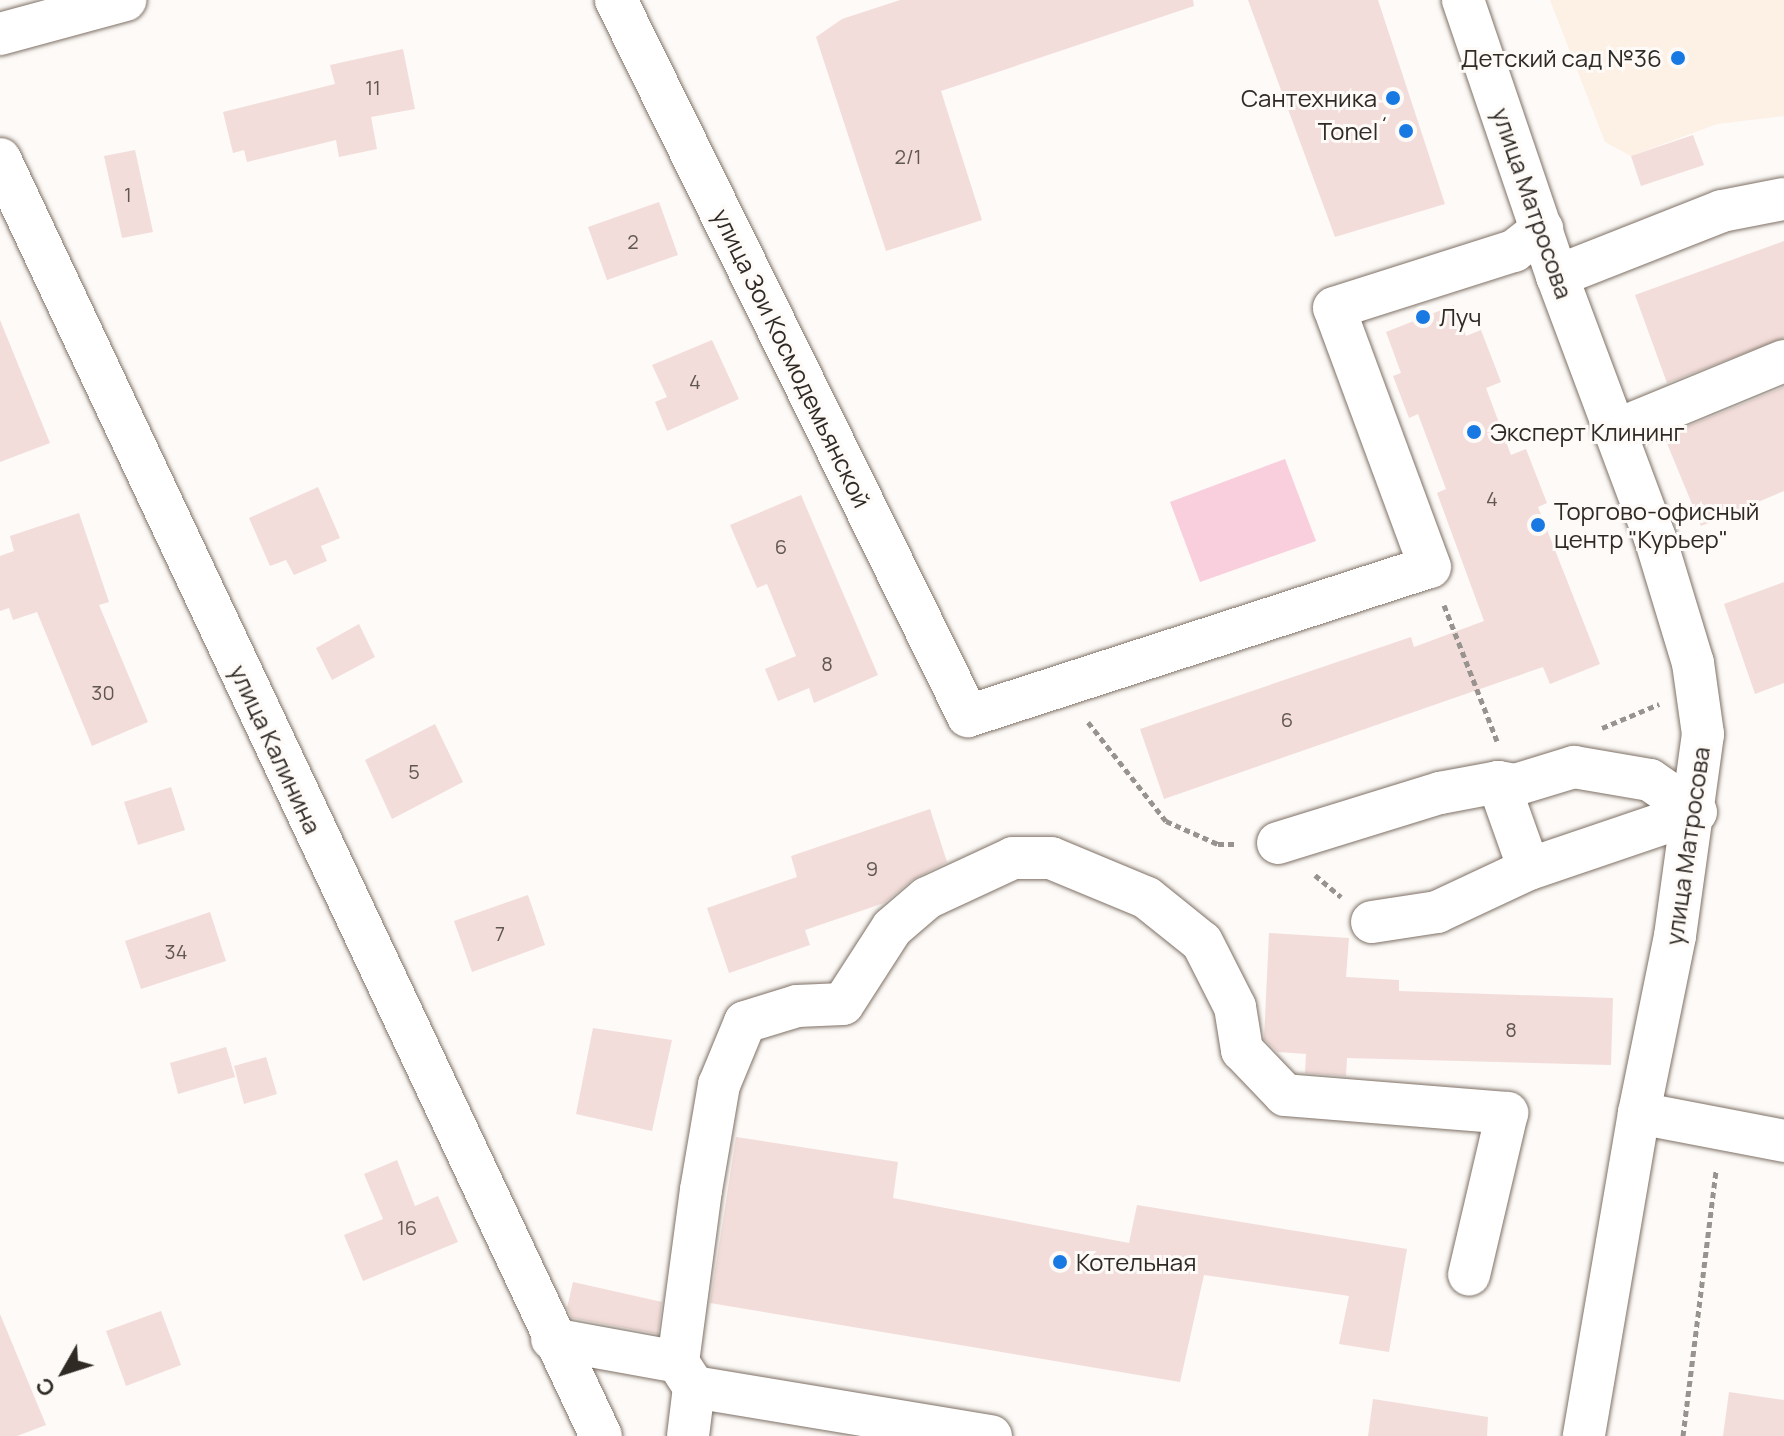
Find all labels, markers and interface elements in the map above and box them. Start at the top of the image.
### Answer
place label: Детский сад №36 [1461,44,1662,72]
marker: Детский сад №36 [1669,49,1687,67]
house number: 11 [365,75,381,99]
place label: Сантехника [1241,84,1377,112]
marker: Сантехника [1384,89,1402,107]
street label: улица Матросова [1487,104,1579,302]
place label: Tonel´ [1318,117,1390,145]
marker: Tonel´ [1397,122,1415,140]
house number: 2/1 [895,144,921,168]
house number: 1 [124,182,132,206]
street label: улица Зои Космодемьянской [707,204,877,512]
house number: 2 [627,229,639,253]
place label: Луч [1439,303,1482,331]
marker: Луч [1414,308,1432,326]
house number: 4 [689,369,701,393]
place label: Эксперт Клининг [1490,418,1685,446]
marker: Эксперт Клининг [1465,423,1483,441]
house number: 4 [1486,486,1498,510]
place label: Торгово-офисный центр "Курьер" [1554,497,1759,553]
marker: Торгово-офисный центр "Курьер" [1529,516,1547,534]
house number: 6 [775,534,787,558]
house number: 8 [821,651,833,675]
street label: улица Калинина [224,660,328,838]
house number: 30 [91,680,115,704]
house number: 6 [1281,707,1293,731]
street label: улица Матросова [1659,745,1715,947]
house number: 5 [408,759,420,783]
house number: 9 [866,856,878,880]
house number: 7 [495,921,505,945]
house number: 34 [165,939,187,963]
house number: 8 [1505,1017,1517,1041]
house number: 16 [397,1215,417,1239]
place label: Котельная [1076,1248,1196,1276]
marker: Котельная [1051,1253,1069,1271]
north arrow [24,1332,104,1412]
text: С [29,1371,62,1403]

